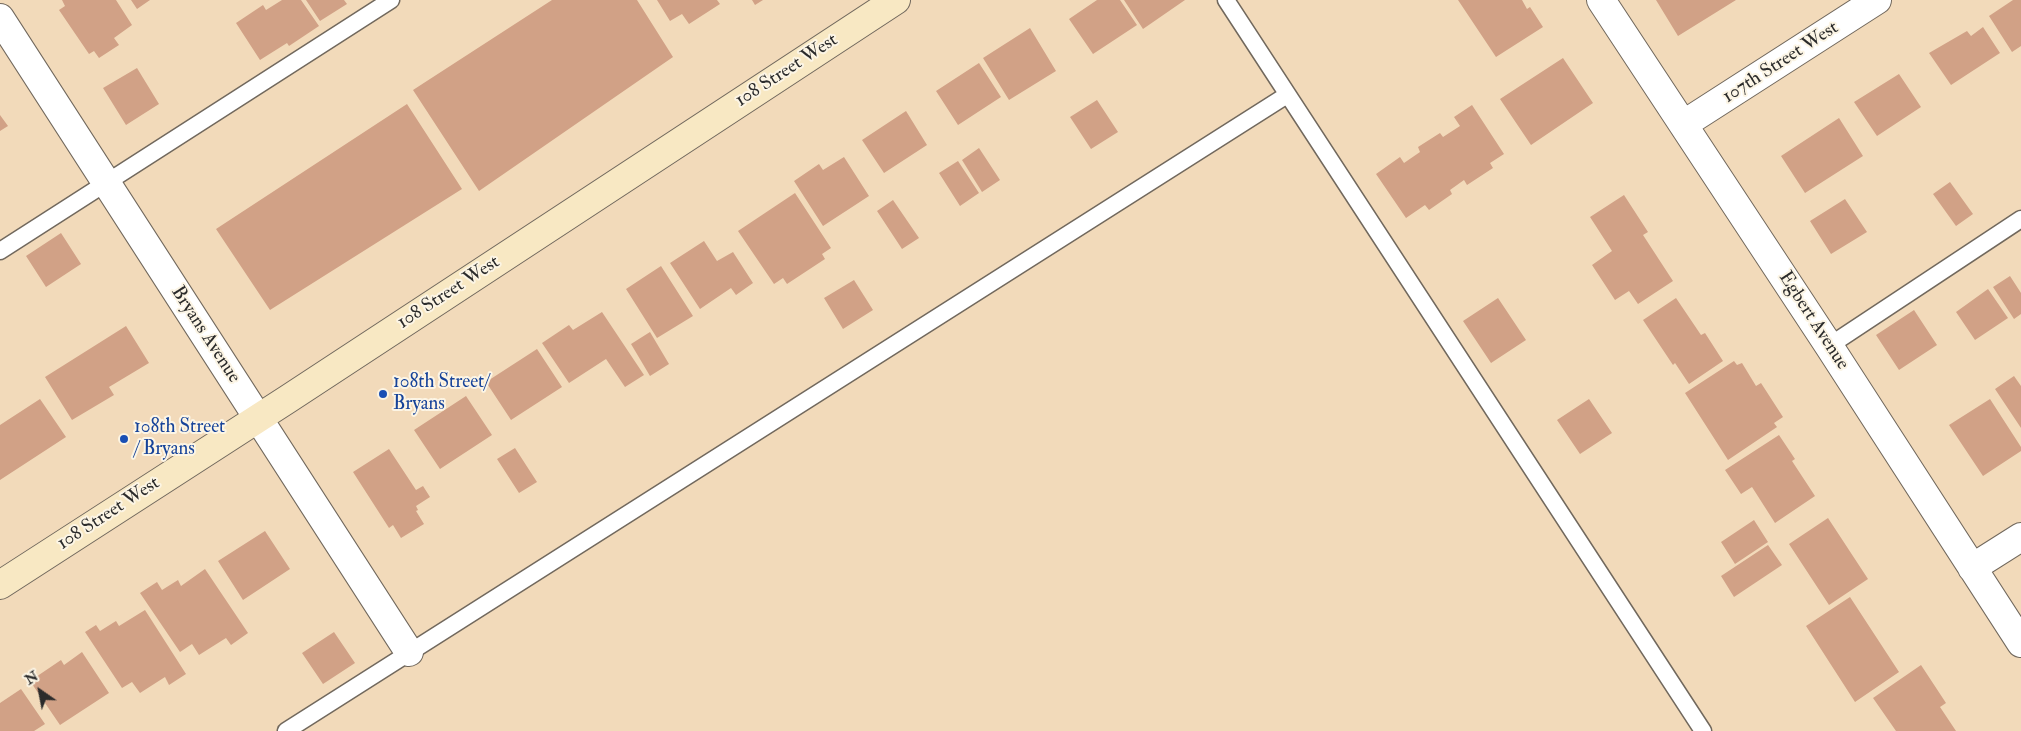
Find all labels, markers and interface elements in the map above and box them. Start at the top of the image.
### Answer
street label: 107th Street West [1719,17,1843,109]
street label: 108 Street West [732,29,842,113]
street label: 108 Street West [394,251,504,335]
street label: Egbert Avenue [1773,268,1853,374]
street label: Bryans Avenue [165,282,245,388]
place label: 108th Street/ Bryans [393,372,489,416]
marker: 108th Street/ Bryans [377,388,389,400]
place label: 108th Street / Bryans [134,417,225,461]
marker: 108th Street / Bryans [118,433,130,445]
street label: 108 Street West [54,472,164,556]
north arrow [15,666,65,716]
text: N [22,667,41,689]

